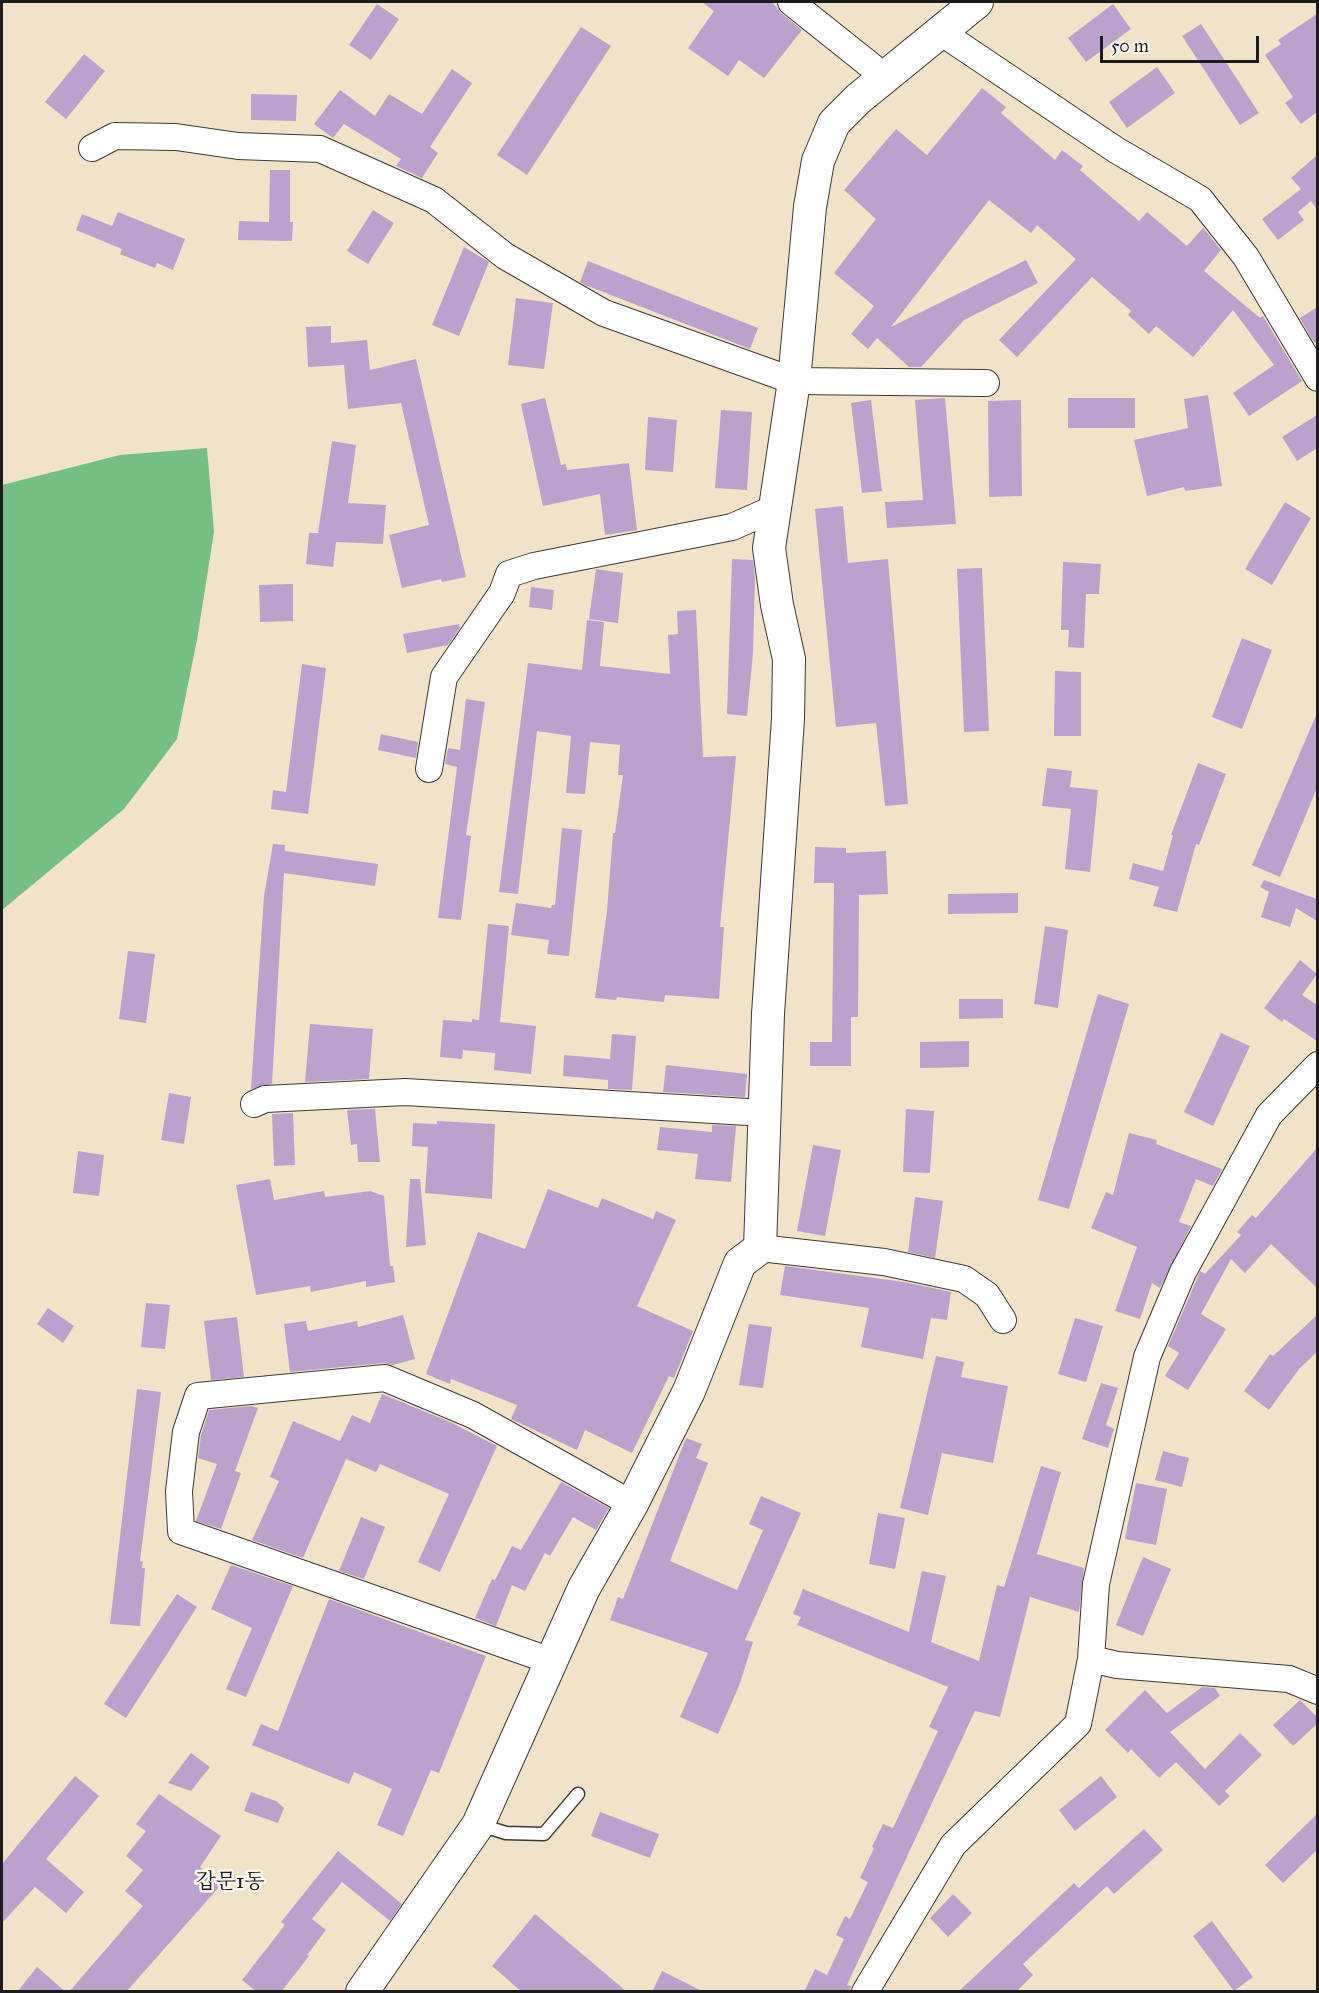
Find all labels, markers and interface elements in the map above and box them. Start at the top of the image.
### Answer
scale bar [1103,24,1262,62]
text: 50 m [1111,35,1149,57]
district label: 갑문1동 [195,1870,265,1896]

